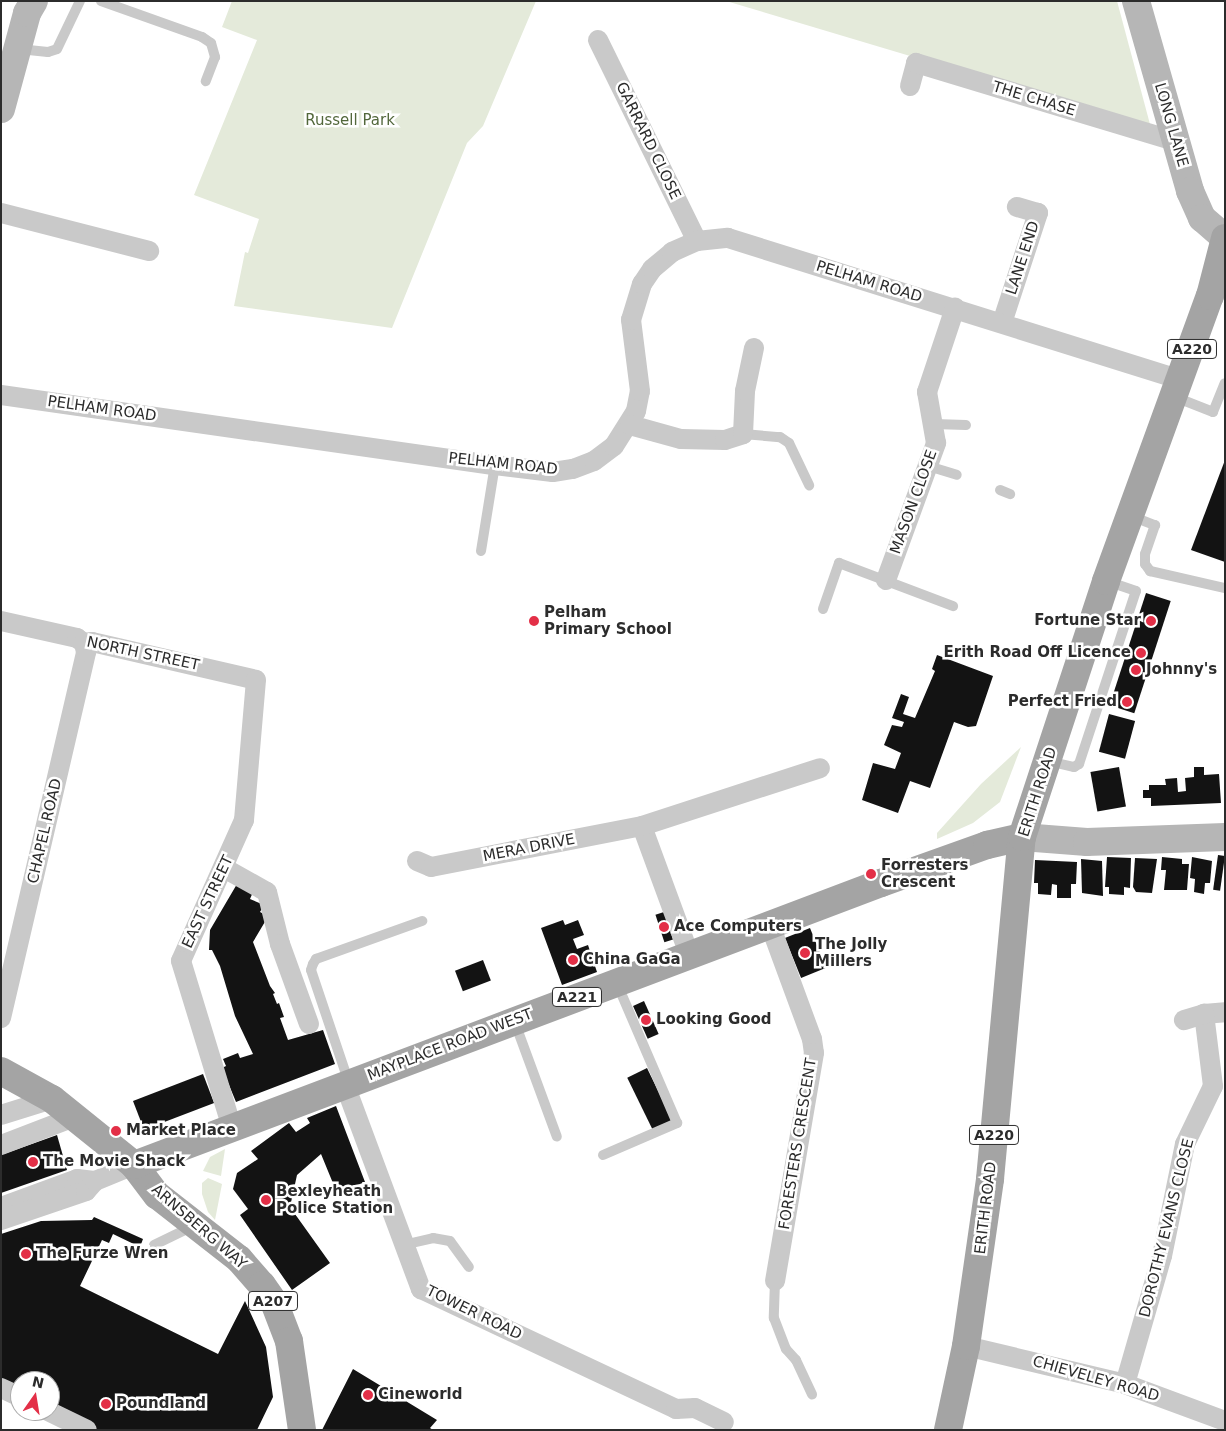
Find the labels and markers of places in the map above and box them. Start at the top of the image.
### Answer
place label: Pelham Primary School [544,603,672,638]
place label: Fortune Star [1034,612,1141,630]
marker: Pelham Primary School [528,615,540,627]
marker: Fortune Star [1145,615,1157,627]
place label: Erith Road Off Licence [944,644,1131,662]
marker: Erith Road Off Licence [1135,647,1147,659]
place label: Johnny's [1146,661,1217,679]
marker: Johnny's [1130,664,1142,676]
place label: Perfect Fried [1008,693,1117,711]
marker: Perfect Fried [1121,696,1133,708]
place label: Forresters Crescent [881,856,969,891]
marker: Forresters Crescent [865,868,877,880]
place label: Ace Computers [674,918,802,936]
marker: Ace Computers [658,921,670,933]
place label: The Jolly Millers [815,935,887,970]
marker: The Jolly Millers [799,947,811,959]
place label: China GaGa [583,951,681,969]
marker: China GaGa [567,954,579,966]
place label: Looking Good [656,1011,772,1029]
marker: Looking Good [640,1014,652,1026]
place label: Market Place [126,1122,236,1140]
marker: Market Place [110,1125,122,1137]
place label: The Movie Shack [43,1153,185,1171]
marker: The Movie Shack [27,1156,39,1168]
place label: Bexleyheath Police Station [276,1182,393,1217]
marker: Bexleyheath Police Station [260,1194,272,1206]
place label: The Furze Wren [36,1245,169,1263]
marker: The Furze Wren [20,1248,32,1260]
place label: Cineworld [378,1386,462,1404]
marker: Cineworld [362,1389,374,1401]
place label: Poundland [116,1395,206,1413]
marker: Poundland [100,1398,112,1410]

